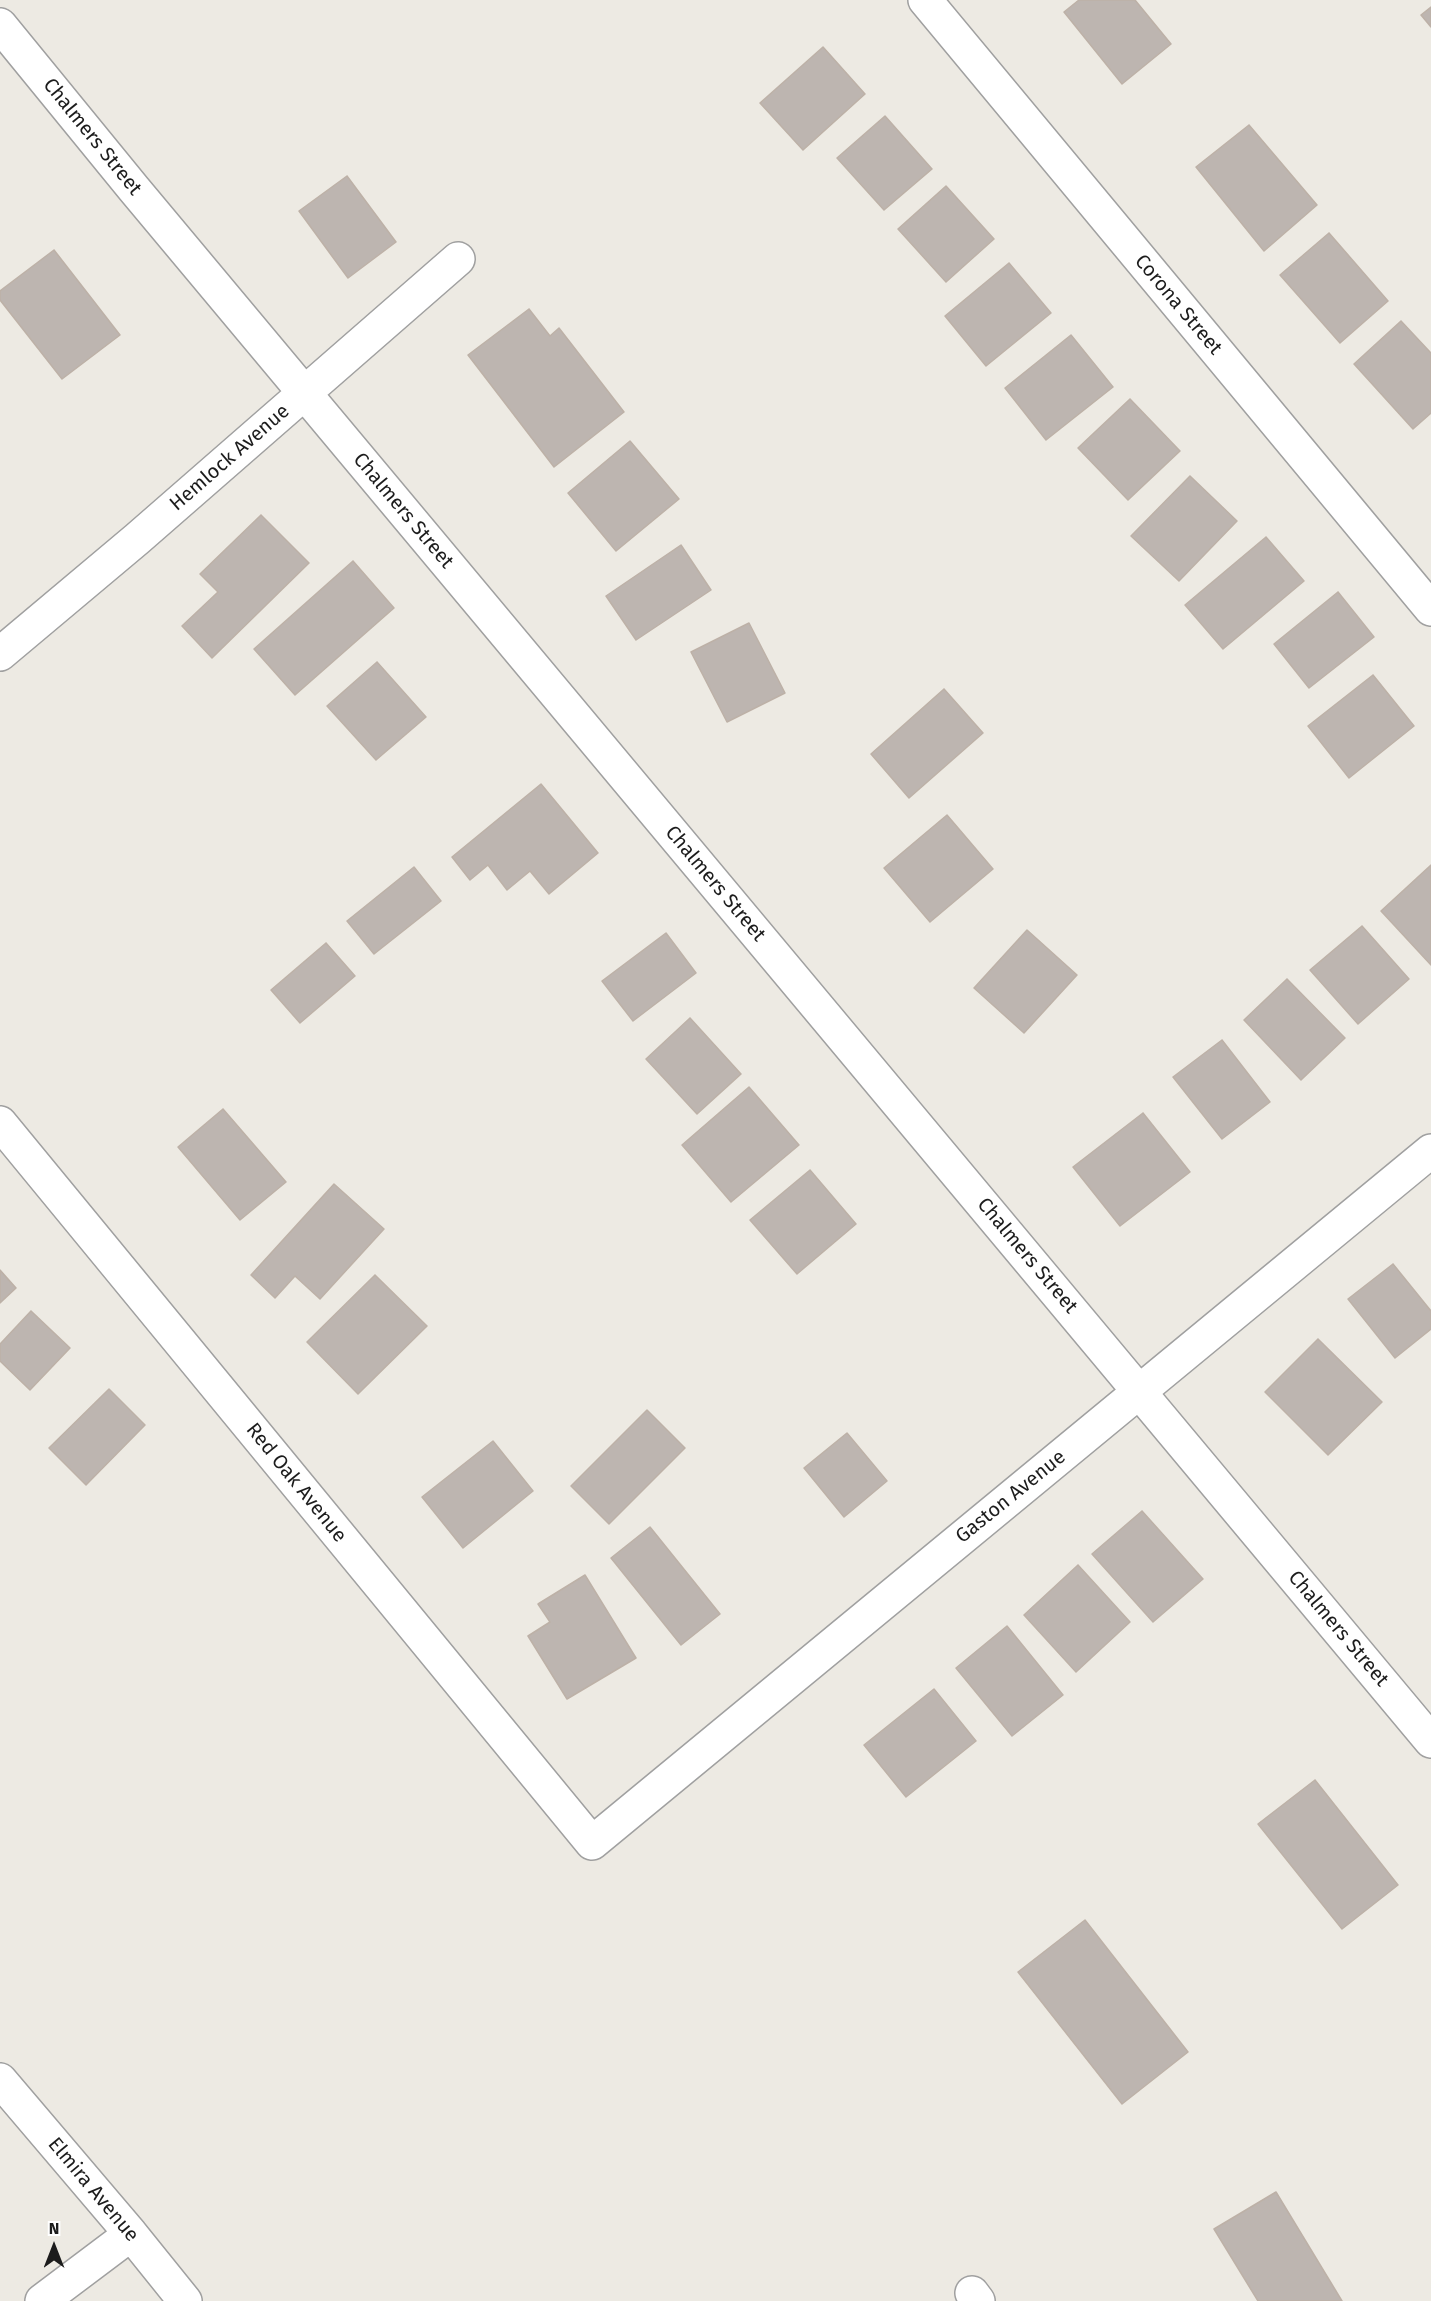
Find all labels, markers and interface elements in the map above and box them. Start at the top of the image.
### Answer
street label: Chalmers Street [37,74,147,200]
street label: Corona Street [1129,250,1227,360]
street label: Hemlock Avenue [165,400,295,516]
street label: Chalmers Street [348,448,458,574]
street label: Chalmers Street [660,821,770,947]
street label: Chalmers Street [972,1193,1082,1319]
street label: Red Oak Avenue [241,1419,351,1547]
street label: Gaston Avenue [951,1445,1071,1549]
street label: Chalmers Street [1283,1566,1393,1692]
street label: Elmira Avenue [42,2133,144,2247]
north arrow [24,2217,84,2277]
text: N [49,2219,59,2238]

